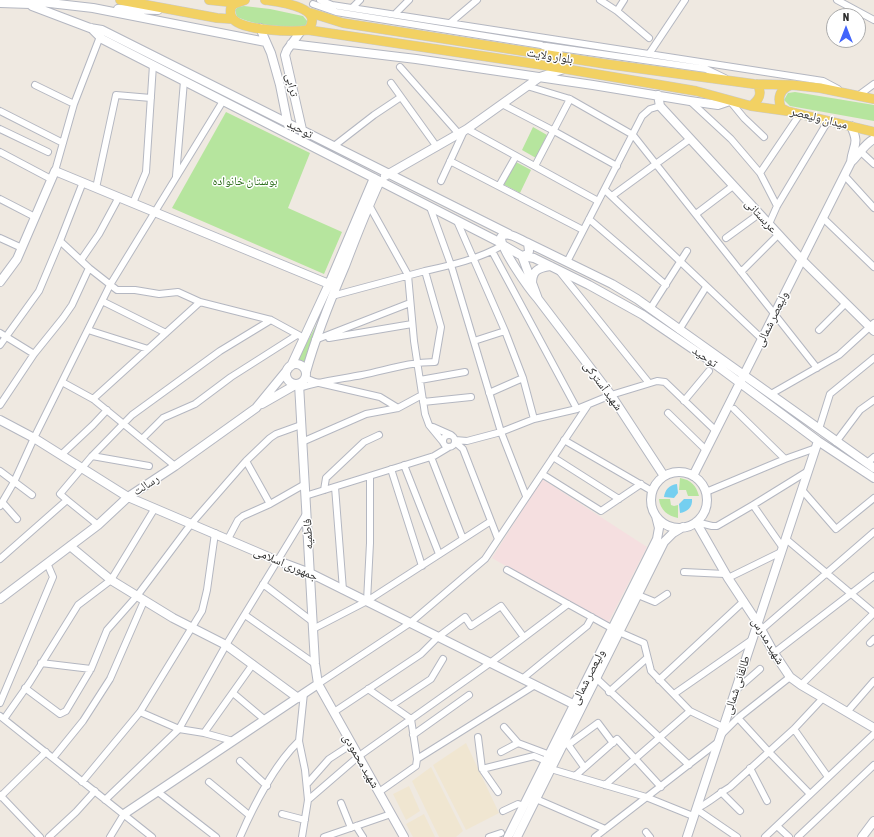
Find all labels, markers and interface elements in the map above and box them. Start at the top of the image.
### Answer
north arrow [826,8,866,48]
text: N [843,11,849,23]
street label: بلوار ولایت [526,45,574,67]
street label: ترابی [282,72,302,98]
street label: میدان ولیعصر [789,104,849,132]
street label: توحید [285,116,315,142]
park label: بوستان خانواده [212,174,278,188]
street label: عربستانی [742,196,780,236]
street label: ولیعصر شمالی [752,289,792,349]
street label: توحید [690,343,720,371]
street label: شهید آسترکی [580,359,626,413]
street label: رسالت [130,471,162,499]
street label: فاطمیه [300,518,316,550]
street label: جمهوری اسلامی [252,544,320,584]
street label: شهید مدرس [748,615,788,667]
street label: ولیعصر شمالی [568,647,608,707]
street label: طالقانی شمالی [721,654,753,716]
street label: شهید محمودی [340,731,382,791]

